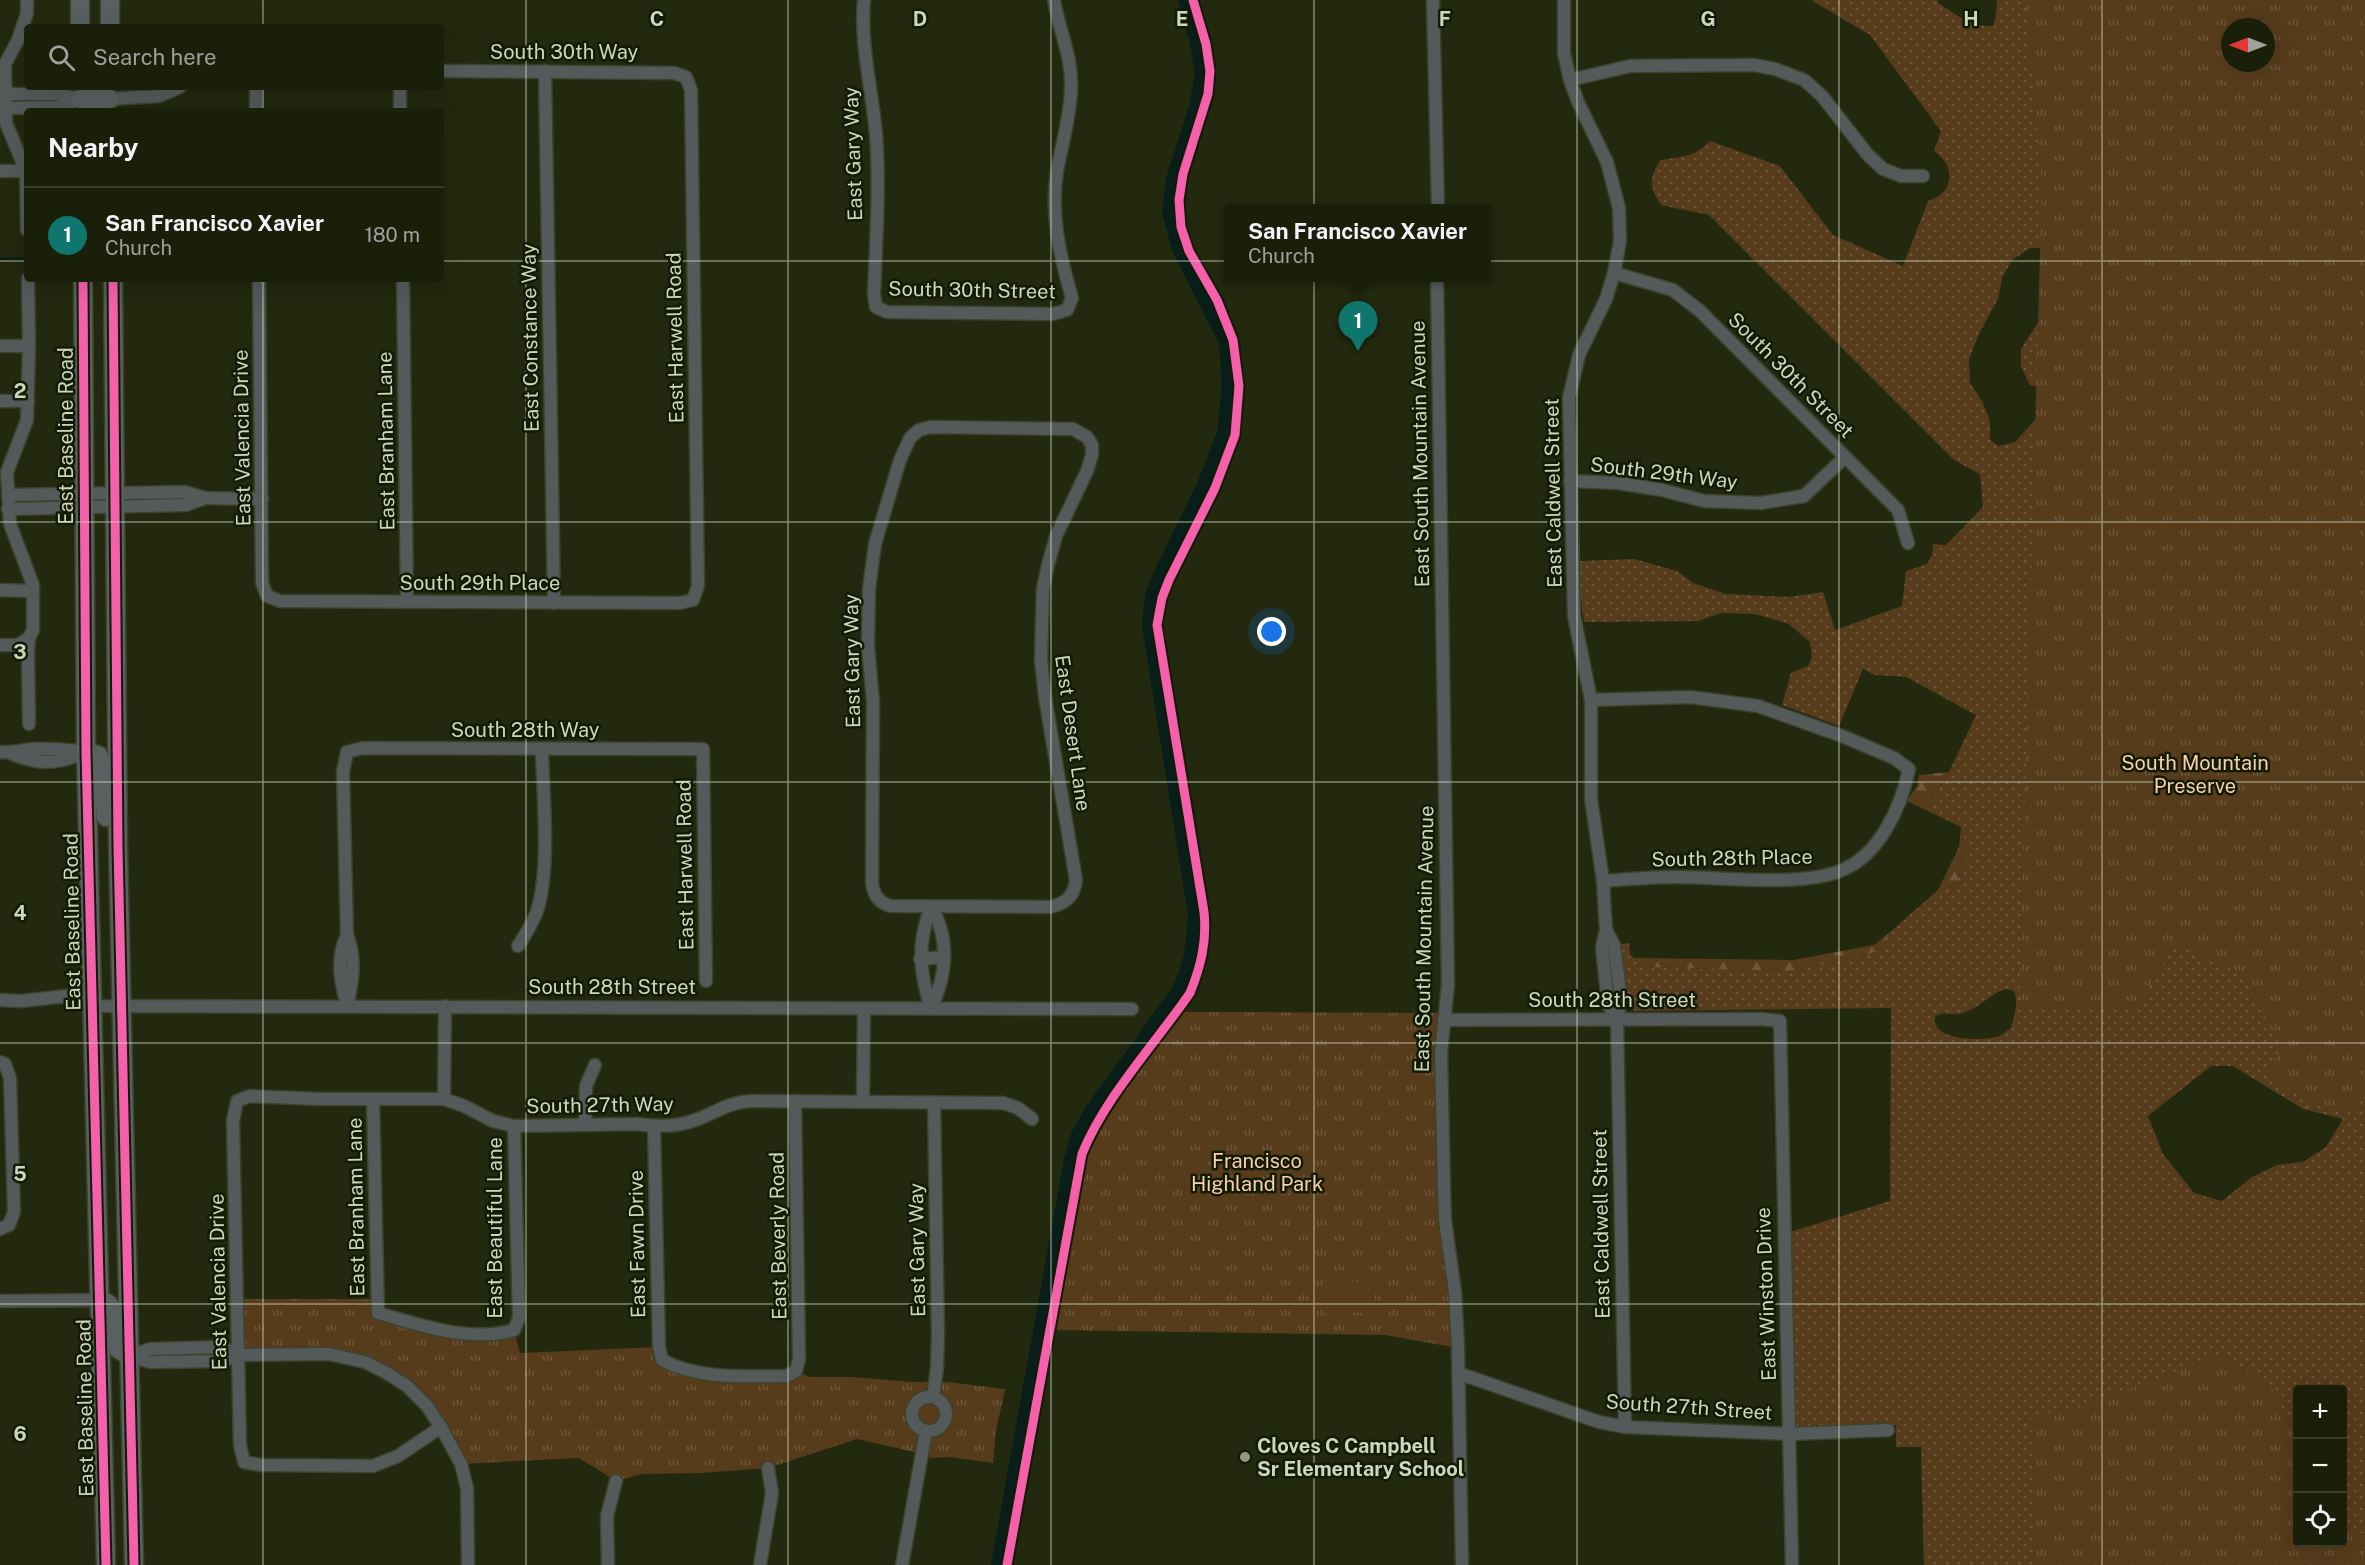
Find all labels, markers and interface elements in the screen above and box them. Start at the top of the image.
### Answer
text: C [650,7,664,31]
text: D [913,7,927,31]
text: E [1176,7,1188,31]
text: F [1439,7,1451,31]
text: G [1700,7,1716,31]
text: H [1963,7,1979,31]
north arrow [2221,18,2275,72]
search box [24,24,444,90]
street label: South 30th Way [490,40,639,64]
icon: search [45,41,78,74]
text: Search here [93,44,217,70]
street label: East Gary Way [839,86,867,221]
text: Nearby [48,132,138,163]
popup [1224,204,1491,282]
text: San Francisco Xavier [105,210,324,236]
text: San Francisco Xavier [1248,218,1467,244]
text: 1 [63,223,72,247]
text: 180 m [365,223,420,247]
text: Church [105,236,172,260]
street label: East Constance Way [516,243,544,432]
text: Church [1248,244,1315,268]
street label: East Harwell Road [662,252,688,424]
street label: South 30th Street [888,277,1056,303]
pin: 1 [1338,302,1378,351]
street label: South 30th Street [1723,307,1859,443]
street label: East South Mountain Avenue [1406,320,1434,588]
street label: East Baseline Road [54,347,78,525]
street label: East Valencia Drive [228,349,256,527]
street label: East Branham Lane [372,351,400,531]
text: 2 [14,379,26,403]
street label: East Caldwell Street [1539,398,1567,588]
street label: South 29th Way [1589,452,1739,494]
street label: South 29th Place [400,571,560,595]
street label: East Gary Way [839,593,865,728]
your location [1257,617,1286,646]
text: 3 [13,640,27,664]
street label: East Desert Lane [1050,653,1096,813]
street label: South 28th Way [451,718,600,742]
park label: South Mountain Preserve [2121,751,2269,798]
street label: East Harwell Road [672,779,698,951]
street label: East South Mountain Avenue [1410,805,1438,1073]
street label: East Baseline Road [58,833,86,1011]
street label: South 28th Place [1651,845,1813,871]
text: 4 [13,901,27,925]
street label: South 28th Street [528,975,696,999]
street label: South 28th Street [1528,988,1696,1012]
street label: South 27th Way [526,1092,674,1118]
street label: East Branham Lane [342,1117,370,1297]
street label: East Caldwell Street [1587,1129,1615,1319]
street label: East Beautiful Lane [483,1137,507,1319]
park label: Francisco Highland Park [1191,1149,1323,1196]
street label: East Beverly Road [765,1152,791,1320]
text: 5 [13,1162,27,1186]
street label: East Fawn Drive [624,1170,650,1318]
street label: East Gary Way [904,1182,930,1317]
street label: East Valencia Drive [204,1193,232,1371]
street label: East Winston Drive [1751,1207,1781,1381]
street label: East Baseline Road [71,1319,99,1497]
map controls [2293,1385,2347,1547]
button: + [2293,1385,2347,1439]
street label: South 27th Street [1605,1389,1773,1425]
text: 6 [13,1422,27,1446]
place label: Cloves C Campbell Sr Elementary School [1257,1434,1464,1481]
button: − [2293,1439,2347,1493]
marker: Cloves C Campbell Sr Elementary School [1238,1450,1252,1464]
button: locate [2293,1493,2347,1547]

